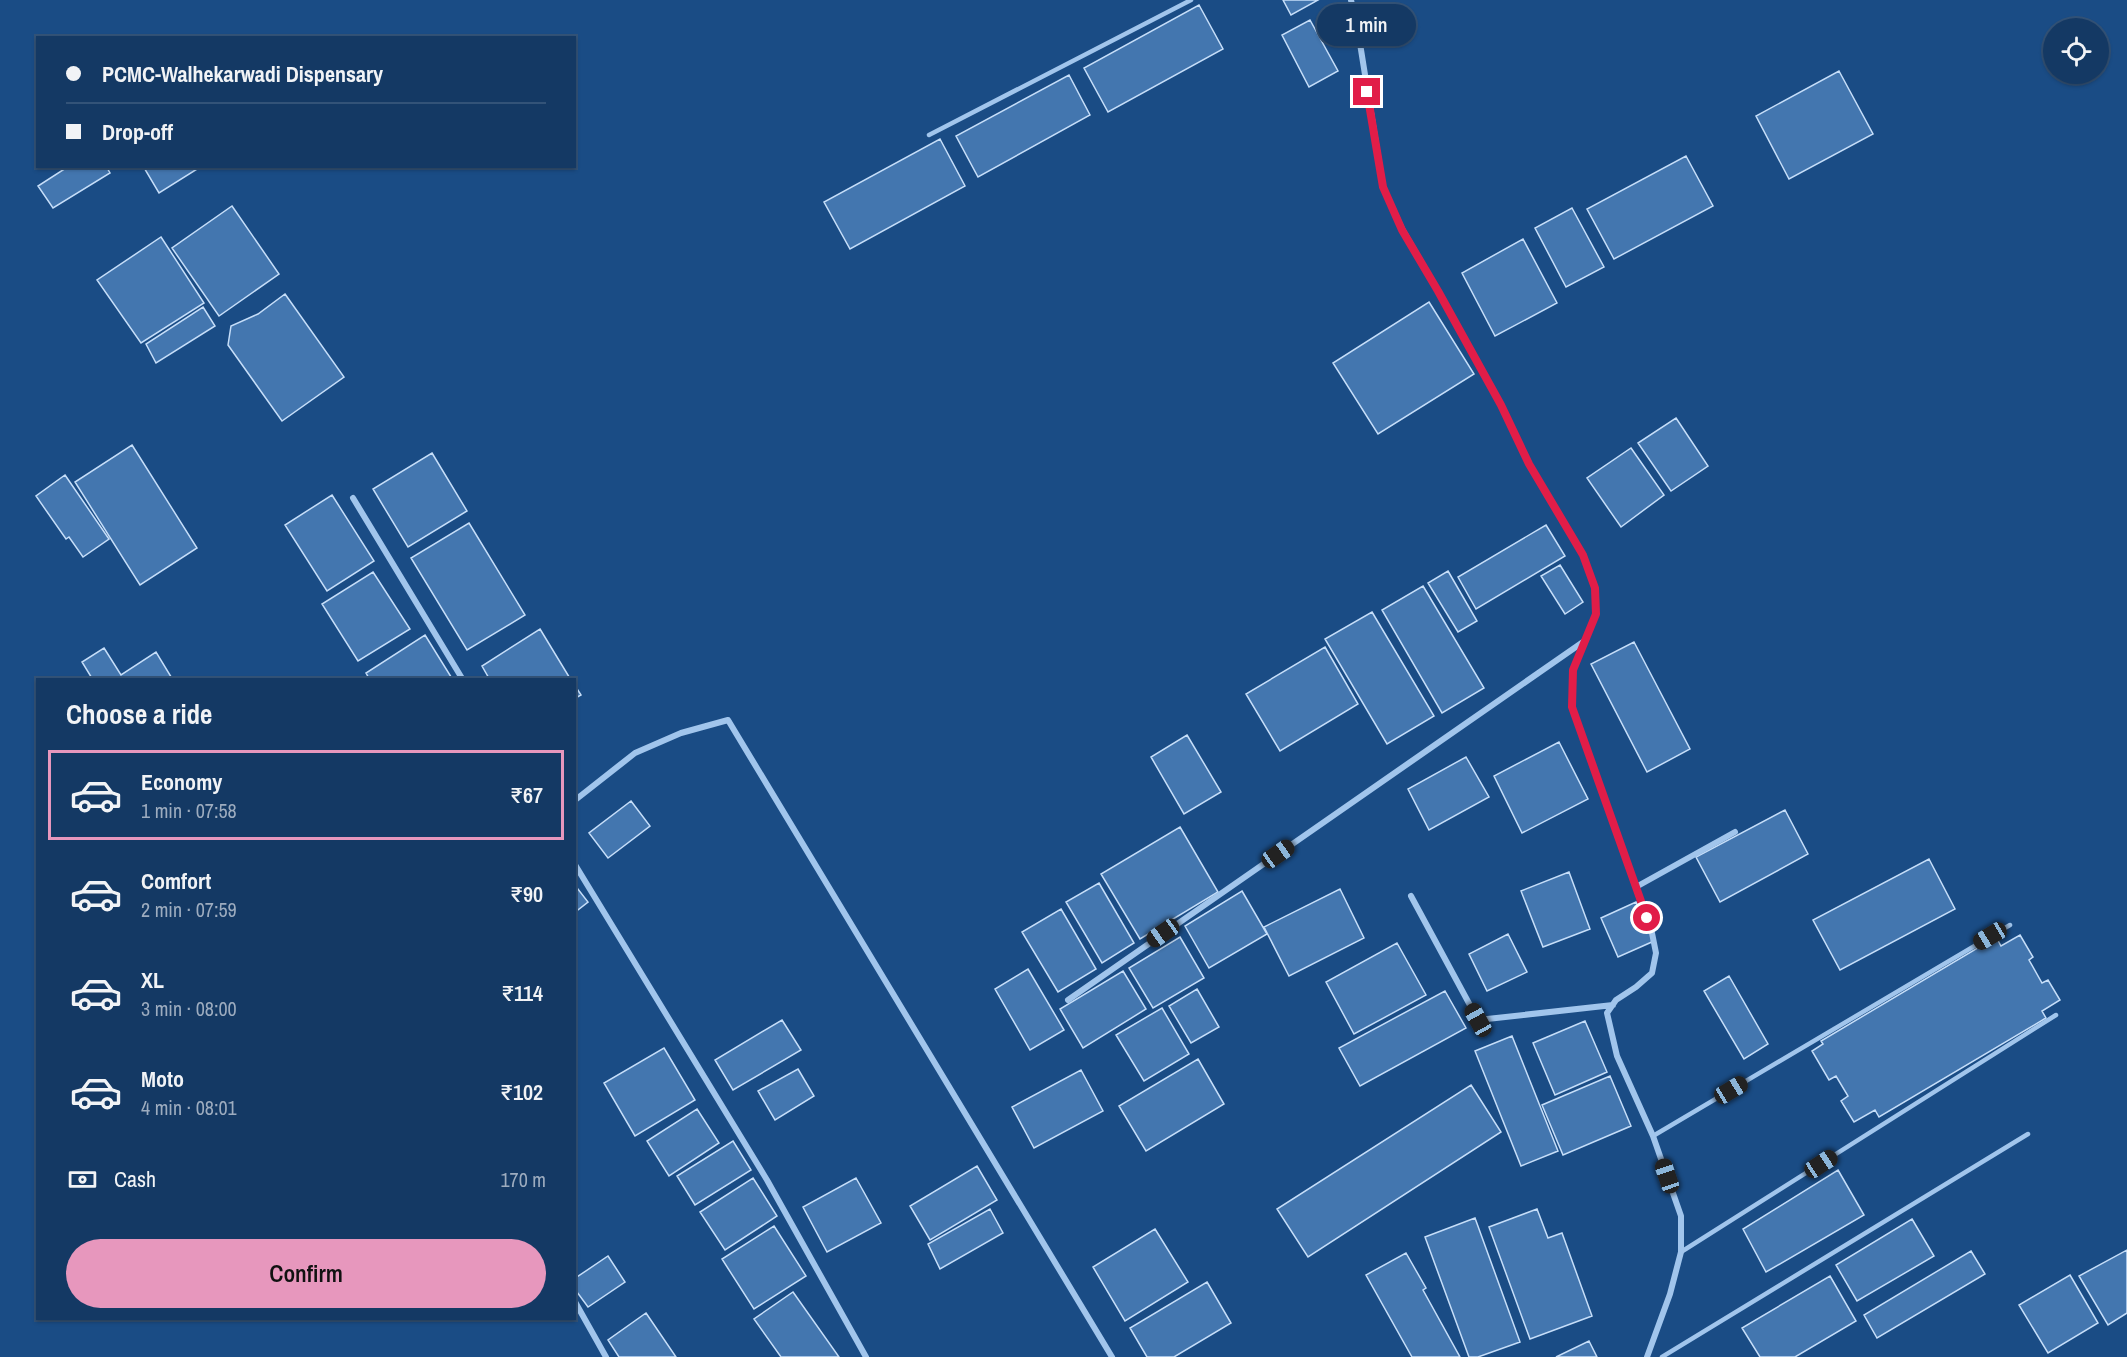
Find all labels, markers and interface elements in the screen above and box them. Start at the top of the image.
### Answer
callout: 1 min [1318,5,1416,47]
text: 1 min [1345,11,1388,38]
map controls [2043,18,2109,84]
button: locate [2043,18,2109,84]
text: PCMC-Walhekarwadi Dispensary [102,59,383,89]
route end [1353,78,1380,105]
text: Drop-off [102,117,173,147]
text: Choose a ride [66,696,212,732]
text: Economy [141,767,222,797]
icon: car [69,768,123,822]
text: ₹67 [510,780,543,810]
text: 1 min · 07:58 [141,797,237,824]
car [1258,836,1298,872]
text: Comfort [141,866,211,896]
icon: car [69,867,123,921]
text: ₹90 [510,879,543,909]
text: 2 min · 07:59 [141,896,237,923]
route start [1633,904,1660,931]
car [1143,915,1183,951]
car [1970,919,2010,953]
text: XL [141,965,164,995]
icon: car [69,966,123,1020]
text: ₹114 [501,978,543,1008]
text: 3 min · 08:00 [141,995,237,1022]
car [1461,1000,1495,1040]
text: Moto [141,1064,184,1094]
icon: car [69,1065,123,1119]
car [1711,1073,1751,1107]
text: ₹102 [500,1077,543,1107]
text: 4 min · 08:01 [141,1094,237,1121]
car [1801,1147,1841,1181]
car [1653,1156,1681,1196]
icon: cash [66,1163,99,1196]
text: Cash [114,1164,156,1194]
text: 170 m [500,1166,546,1193]
button: Confirm [66,1239,546,1308]

